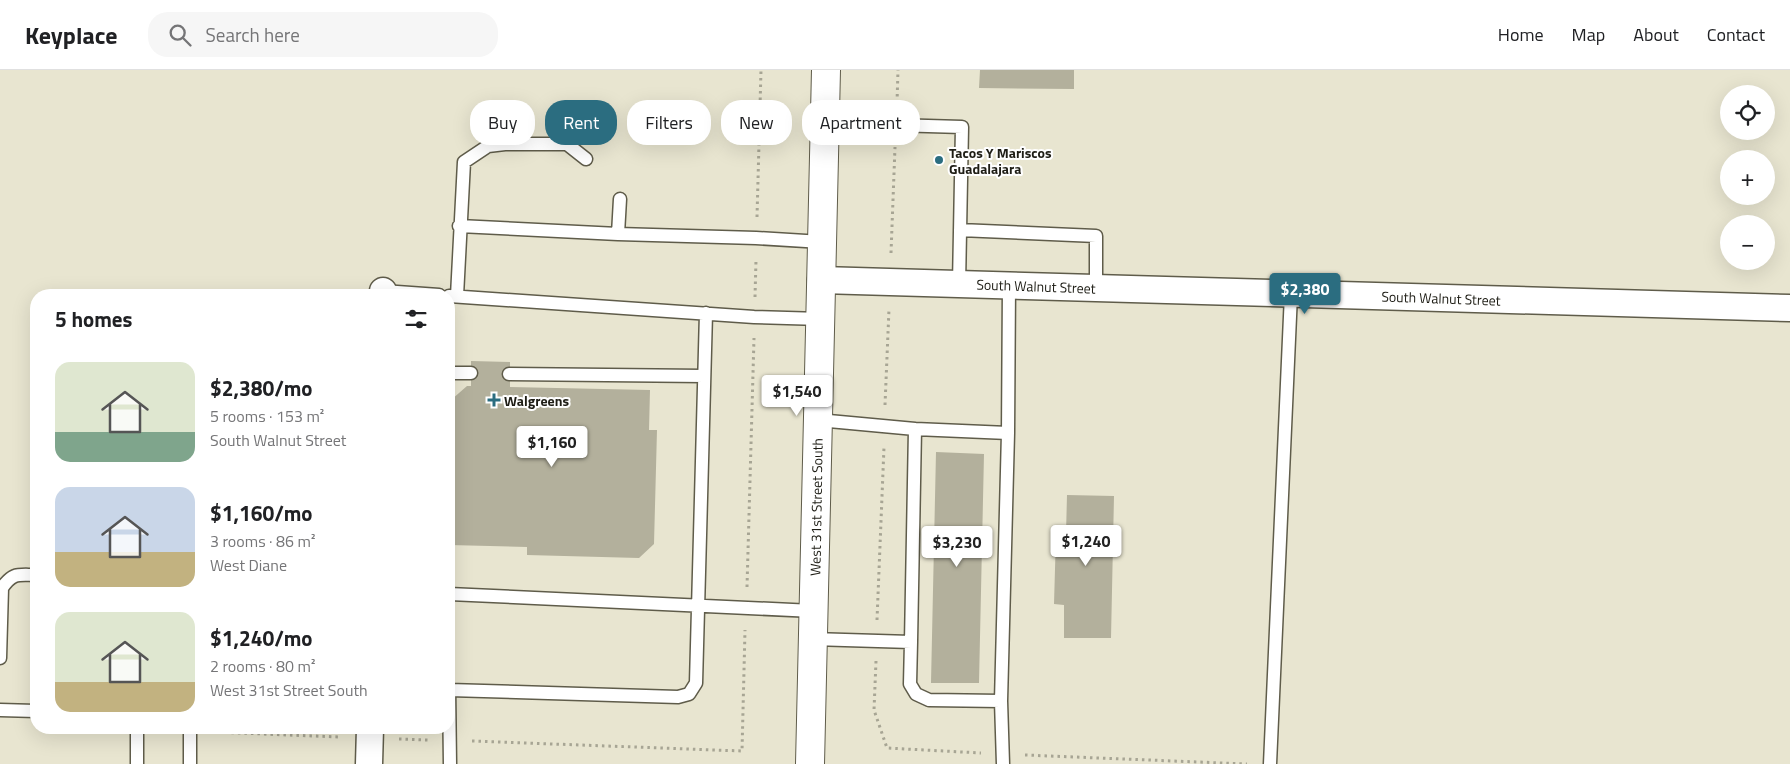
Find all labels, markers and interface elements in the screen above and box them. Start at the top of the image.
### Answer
search box [148,12,498,57]
text: Keyplace [25,17,118,53]
text: Search here [206,20,300,49]
icon: search [166,21,194,49]
text: Home [1498,21,1544,48]
text: Map [1572,21,1605,48]
text: About [1633,21,1679,48]
text: Contact [1707,21,1765,48]
map controls [1720,85,1775,270]
button: locate [1720,85,1775,140]
chip: Buy [470,100,535,145]
chip: Rent [545,100,617,145]
chip: Filters [627,100,711,145]
chip: New [721,100,792,145]
chip: Apartment [802,100,920,145]
place label: Tacos Y Mariscos Guadalajara [949,142,1052,179]
button: + [1720,150,1775,205]
marker: Tacos Y Mariscos Guadalajara [933,154,945,166]
button: − [1720,215,1775,270]
pin: $2,380 [1264,272,1346,315]
street label: South Walnut Street [976,273,1096,299]
text: $2,380 [1280,277,1330,301]
street label: South Walnut Street [1381,285,1501,311]
text: 5 homes [55,303,132,335]
icon: filters [402,305,430,333]
text: $2,380/mo [210,372,312,404]
pin: $1,540 [756,374,838,417]
text: $1,540 [772,379,822,403]
icon: home [95,382,155,442]
place label: Walgreens [504,390,569,411]
marker: Walgreens [488,394,500,406]
text: 5 rooms · 153 m² [210,404,324,428]
pin: $1,160 [511,426,593,468]
text: South Walnut Street [210,428,346,452]
text: $1,160 [527,430,577,454]
street label: West 31st Street South [804,438,828,576]
text: $1,160/mo [210,497,312,529]
icon: home [95,507,155,567]
pin: $1,240 [1045,524,1127,567]
pin: $3,230 [916,526,998,568]
text: 3 rooms · 86 m² [210,529,315,553]
text: $1,240 [1061,529,1111,553]
text: $3,230 [932,530,982,554]
text: West Diane [210,553,287,577]
text: $1,240/mo [210,622,312,654]
icon: home [95,632,155,692]
text: 2 rooms · 80 m² [210,654,315,678]
text: West 31st Street South [210,678,368,702]

